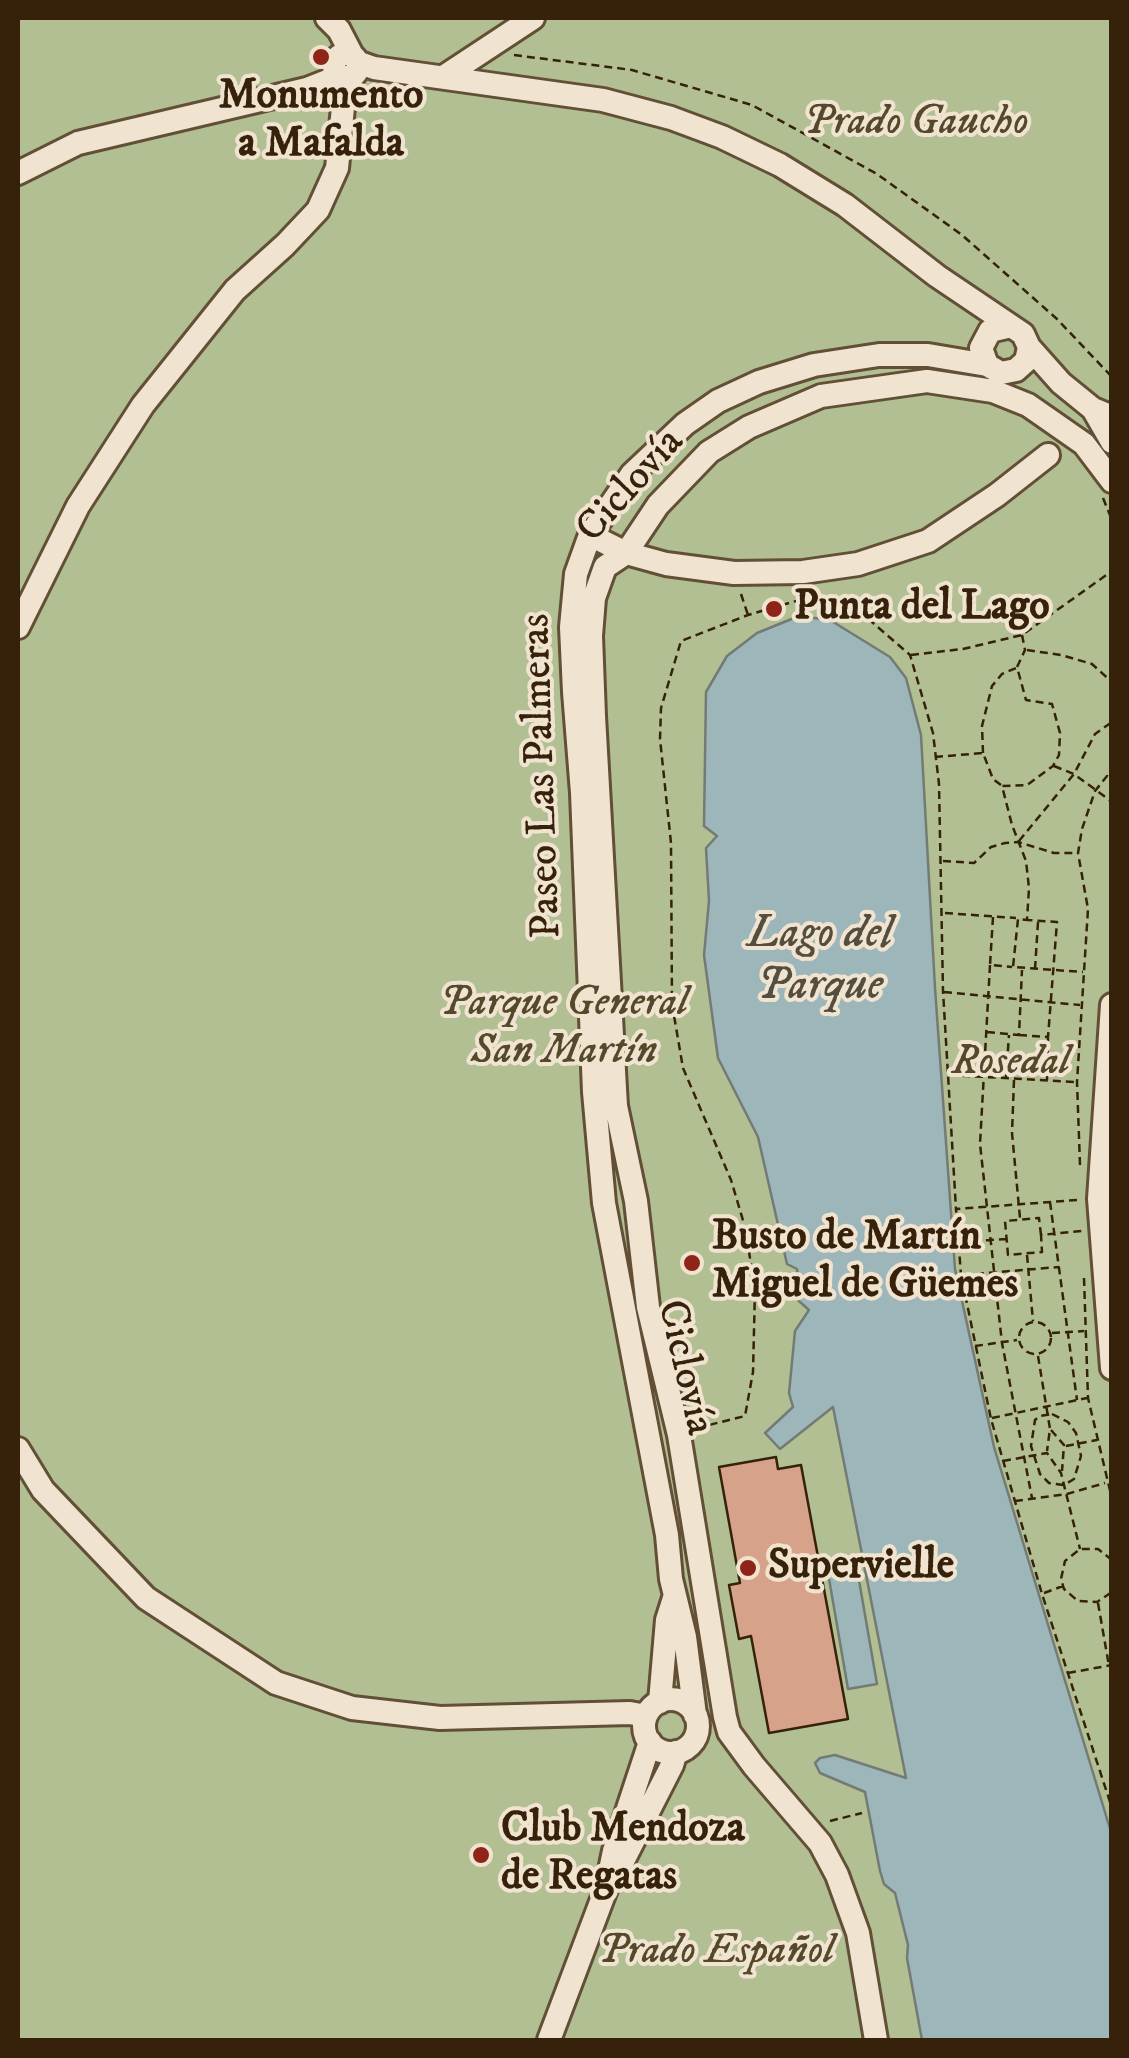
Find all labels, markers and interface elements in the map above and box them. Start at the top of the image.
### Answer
marker: Monumento a Mafalda [310,46,332,68]
place label: Monumento a Mafalda [219,73,423,172]
park label: Prado Gaucho [803,99,1029,149]
street label: Ciclovía [568,419,696,555]
place label: Punta del Lago [794,584,1050,634]
marker: Punta del Lago [763,598,785,620]
street label: Paseo Las Palmeras [513,613,575,939]
water label: Lago del Parque [747,910,893,1016]
park label: Parque General San Martín [440,980,688,1078]
park label: Rosedal [952,1039,1070,1089]
place label: Busto de Martín Miguel de Güemes [712,1214,1018,1312]
marker: Busto de Martín Miguel de Güemes [681,1252,703,1274]
street label: Ciclovía [643,1296,723,1440]
place label: Supervielle [768,1543,954,1593]
marker: Supervielle [737,1557,759,1579]
place label: Club Mendoza de Regatas [501,1806,745,1904]
marker: Club Mendoza de Regatas [470,1844,492,1866]
park label: Prado Español [598,1928,834,1978]

